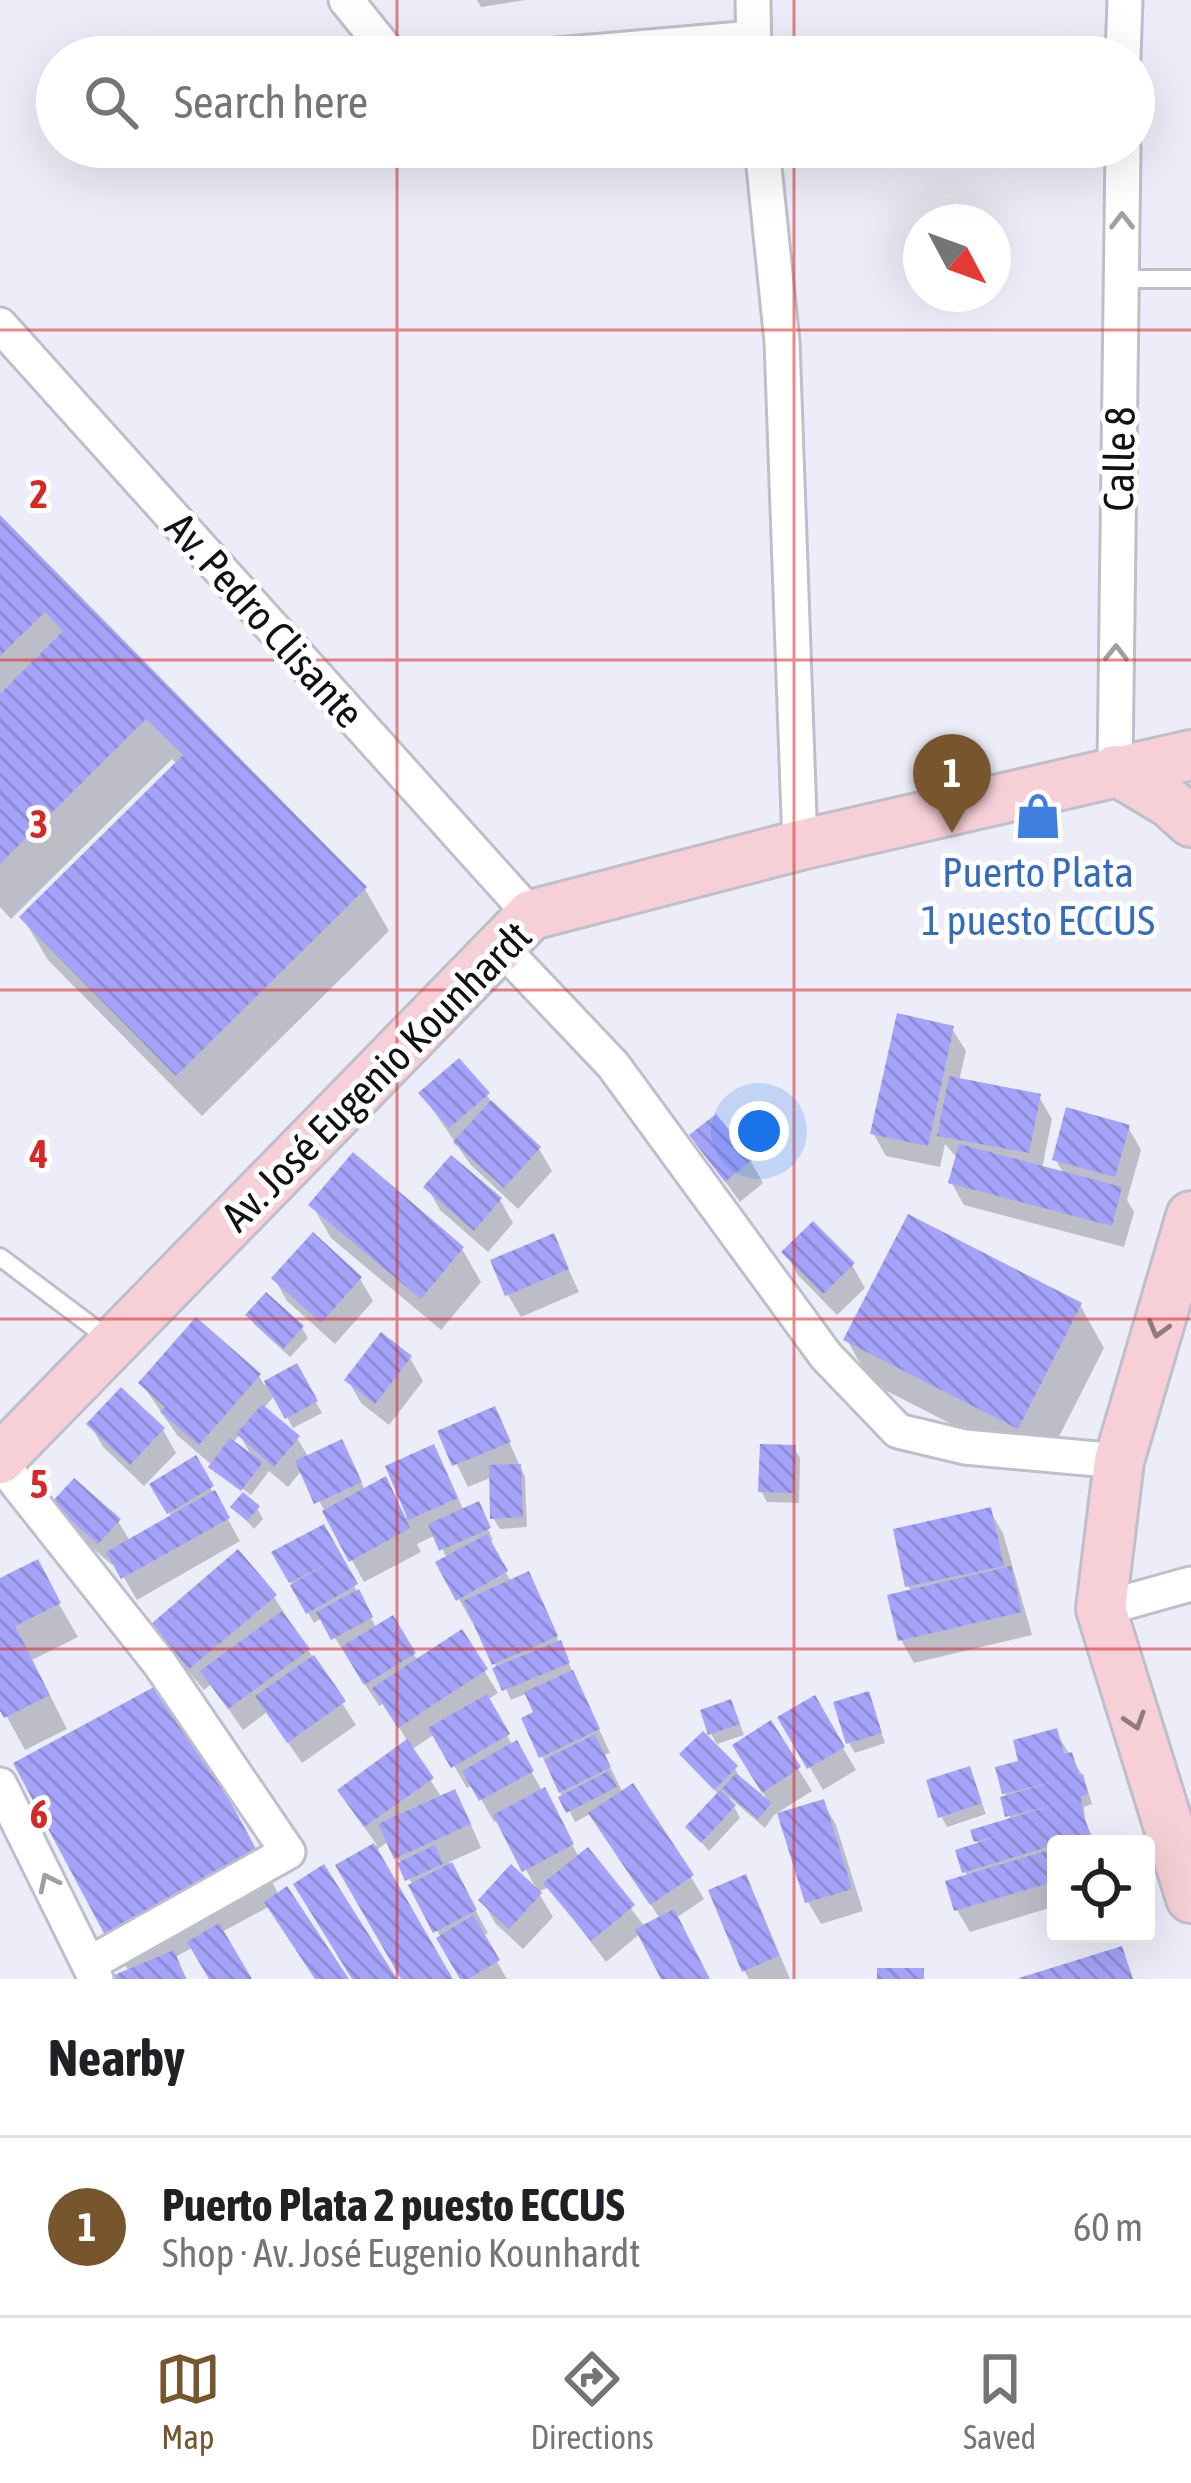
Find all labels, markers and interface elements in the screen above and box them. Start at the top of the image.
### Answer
search box [36,36,1155,168]
icon: search [78,69,144,135]
text: Search here [174,76,368,128]
north arrow [903,204,1011,312]
one-way arrow [1109,211,1135,229]
street label: Calle 8 [1094,406,1144,512]
text: 2 [30,472,48,516]
street label: Av. Pedro Clisante [156,503,374,737]
one-way arrow [1103,643,1129,662]
pin: 1 [913,734,991,833]
shop icon: Puerto Plata 1 puesto ECCUS [1013,791,1063,841]
text: 3 [30,802,48,846]
place label: Puerto Plata 1 puesto ECCUS [921,848,1155,944]
street label: Av. José Eugenio Kounhardt [212,912,540,1240]
your location [729,1101,789,1161]
text: 4 [29,1132,48,1176]
one-way arrow [1147,1317,1172,1338]
text: 5 [30,1462,48,1506]
one-way arrow [1120,1710,1145,1731]
text: 6 [30,1792,48,1836]
map controls [1047,1835,1155,1943]
button: locate [1047,1835,1155,1943]
one-way arrow [39,1873,62,1894]
text: Nearby [48,2028,185,2087]
text: Puerto Plata 2 puesto ECCUS [162,2179,625,2231]
text: 1 [78,2205,96,2249]
text: 60 m [1073,2205,1143,2249]
text: Shop · Av. José Eugenio Kounhardt [162,2231,640,2275]
tab: Map [155,2346,221,2456]
tab: Directions [530,2346,654,2456]
tab: Saved [963,2346,1036,2456]

